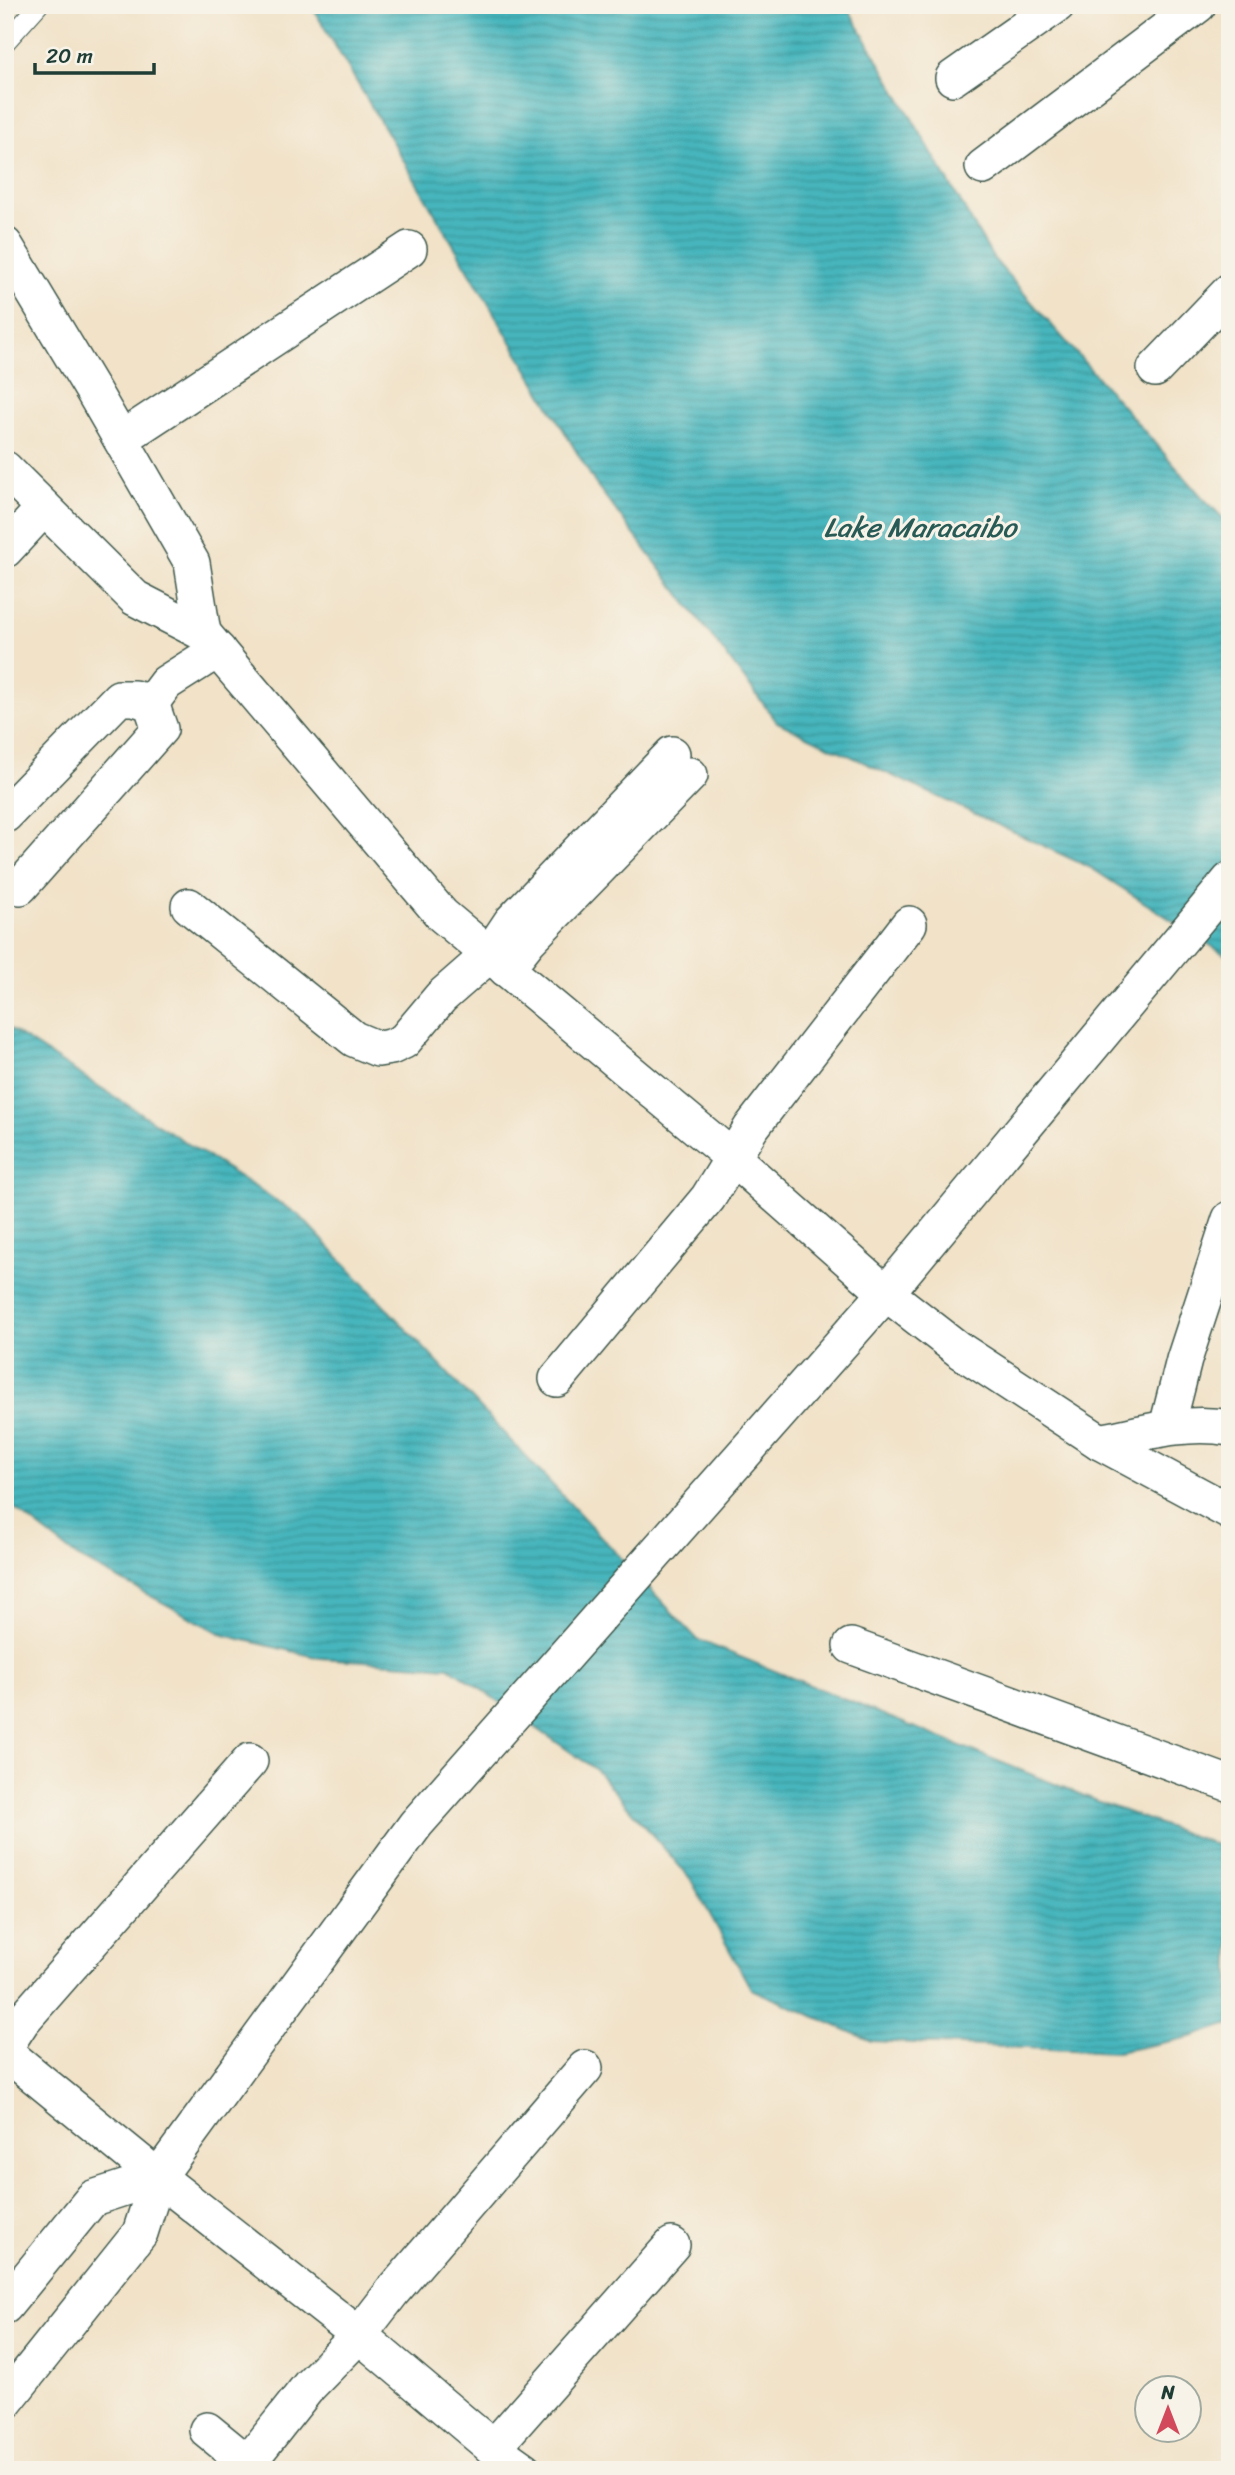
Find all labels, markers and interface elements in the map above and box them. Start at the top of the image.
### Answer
scale bar [35,32,154,76]
text: 20 m [46,37,93,75]
water label: Lake Maracaibo [824,503,1019,552]
north arrow [1134,2374,1204,2444]
text: N [1160,2376,1175,2409]

